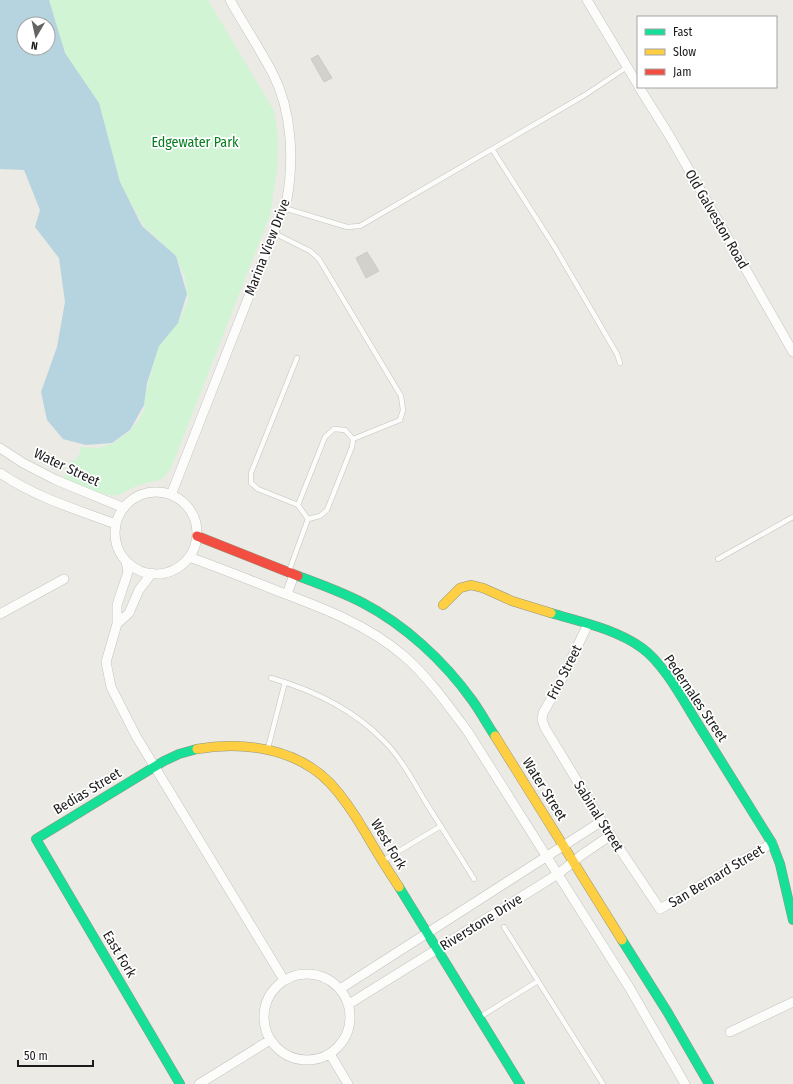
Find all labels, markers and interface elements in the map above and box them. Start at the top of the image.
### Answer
north arrow [16,16,56,56]
legend [637,16,777,88]
text: Fast [673,25,692,39]
text: N [30,38,39,52]
text: Slow [673,45,696,59]
text: Jam [673,65,691,79]
park label: Edgewater Park [151,134,239,151]
street label: Old Galveston Road [681,167,752,272]
street label: Marina View Drive [241,196,294,298]
street label: Water Street [31,445,103,490]
street label: Frio Street [543,642,586,702]
street label: Pedernales Street [660,651,731,745]
street label: Water Street [519,755,571,824]
street label: Bedias Street [50,764,125,818]
street label: Sabinal Street [570,778,627,855]
street label: West Fork [367,816,410,873]
street label: San Bernard Street [666,841,767,911]
street label: Riverstone Drive [437,890,526,955]
street label: East Fork [99,928,140,981]
scale bar [18,1042,93,1068]
text: 50 m [24,1049,48,1063]

